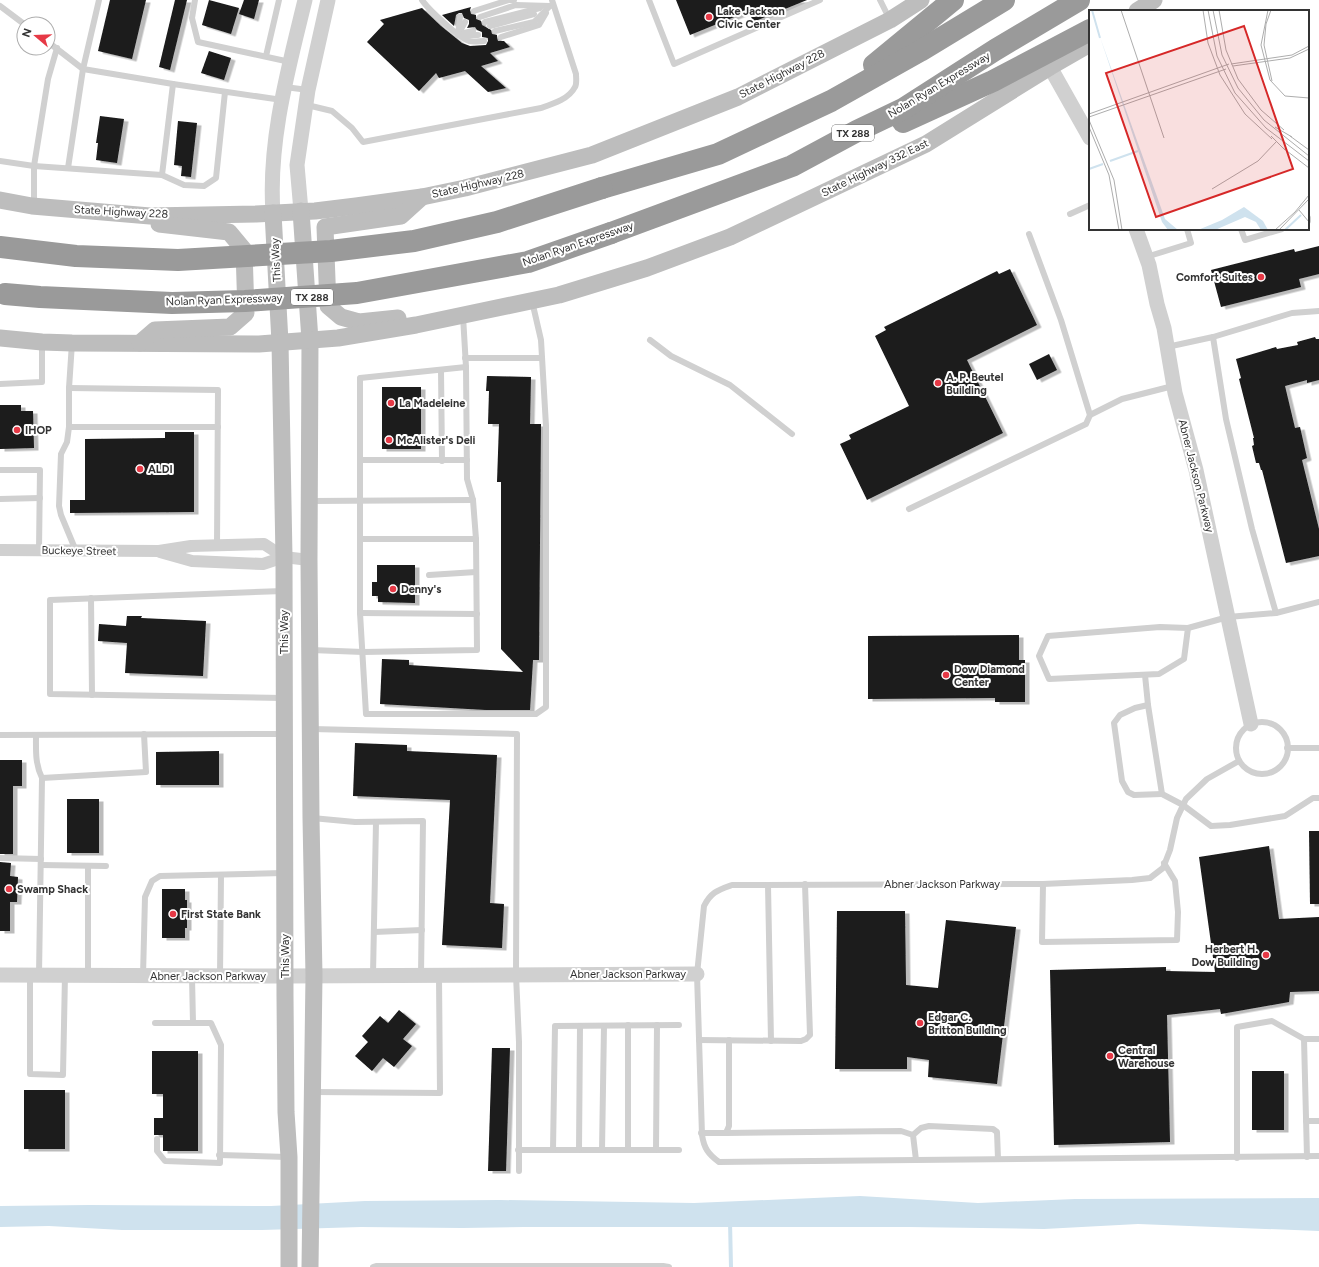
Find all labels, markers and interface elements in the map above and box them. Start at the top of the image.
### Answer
place label: Lake Jackson Civic Center [717,5,785,31]
inset map [1089,10,1309,230]
marker: Lake Jackson Civic Center [704,12,714,22]
north arrow [16,16,56,56]
text: N [19,27,35,39]
street label: State Highway 228 [737,47,827,101]
street label: Nolan Ryan Expressway [886,49,993,121]
road number: TX 288 [832,125,874,141]
street label: State Highway 332 East [819,136,931,200]
street label: State Highway 228 [431,167,526,201]
street label: State Highway 228 [74,203,169,221]
street label: Nolan Ryan Expressway [521,219,636,269]
street label: This Way [268,237,284,282]
place label: Comfort Suites [1176,271,1253,284]
marker: Comfort Suites [1256,272,1266,282]
road number: TX 288 [291,289,333,305]
street label: Nolan Ryan Expressway [165,291,283,309]
place label: A. P. Beutel Building [946,371,1004,397]
marker: A. P. Beutel Building [933,378,943,388]
place label: La Madeleine [399,397,465,410]
marker: La Madeleine [386,398,396,408]
street label: Abner Jackson Parkway [1176,418,1216,534]
place label: IHOP [25,424,52,437]
marker: IHOP [12,425,22,435]
place label: McAlister's Deli [397,434,476,447]
marker: McAlister's Deli [384,435,394,445]
place label: ALDI [148,463,173,476]
marker: ALDI [135,464,145,474]
street label: Buckeye Street [41,544,117,558]
place label: Denny's [401,583,441,596]
marker: Denny's [388,584,398,594]
street label: This Way [278,610,291,654]
place label: Dow Diamond Center [954,663,1025,689]
marker: Dow Diamond Center [941,670,951,680]
street label: Abner Jackson Parkway [884,878,1000,891]
place label: Swamp Shack [17,883,88,896]
marker: Swamp Shack [4,884,14,894]
place label: First State Bank [181,908,261,921]
marker: First State Bank [168,909,178,919]
street label: This Way [279,934,292,978]
place label: Herbert H. Dow Building [1191,943,1258,969]
marker: Herbert H. Dow Building [1261,950,1271,960]
street label: Abner Jackson Parkway [570,968,686,981]
street label: Abner Jackson Parkway [150,970,266,983]
place label: Edgar C. Britton Building [928,1011,1007,1037]
marker: Edgar C. Britton Building [915,1018,925,1028]
place label: Central Warehouse [1118,1044,1175,1070]
marker: Central Warehouse [1105,1051,1115,1061]

